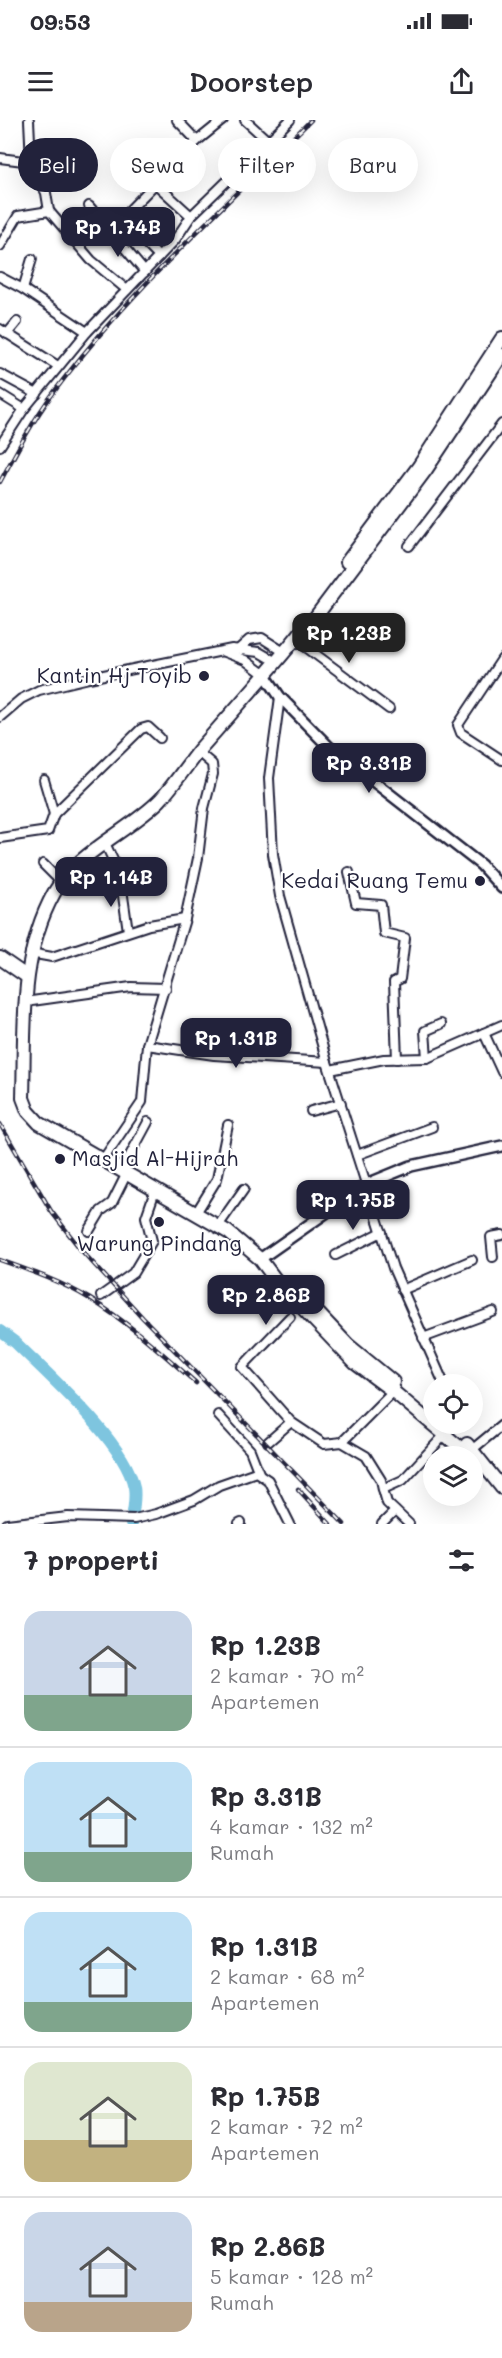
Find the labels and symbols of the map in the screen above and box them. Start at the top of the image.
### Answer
pin: Rp 1.74B [56,207,180,258]
pin: Rp 1.23B [287,613,411,664]
place label: Kantin Hj Toyib [37,661,192,688]
marker: Kantin Hj Toyib [197,669,211,683]
pin: Rp 3.31B [307,743,431,794]
pin: Rp 1.14B [49,857,173,908]
place label: Kedai Ruang Temu [281,866,468,893]
marker: Kedai Ruang Temu [473,874,487,888]
pin: Rp 1.31B [174,1018,298,1069]
place label: Masjid Al-Hijrah [72,1144,238,1171]
marker: Masjid Al-Hijrah [53,1152,67,1166]
pin: Rp 1.75B [291,1180,415,1231]
marker: Warung Pindang [152,1215,166,1229]
place label: Warung Pindang [76,1229,242,1256]
pin: Rp 2.86B [204,1275,328,1326]

